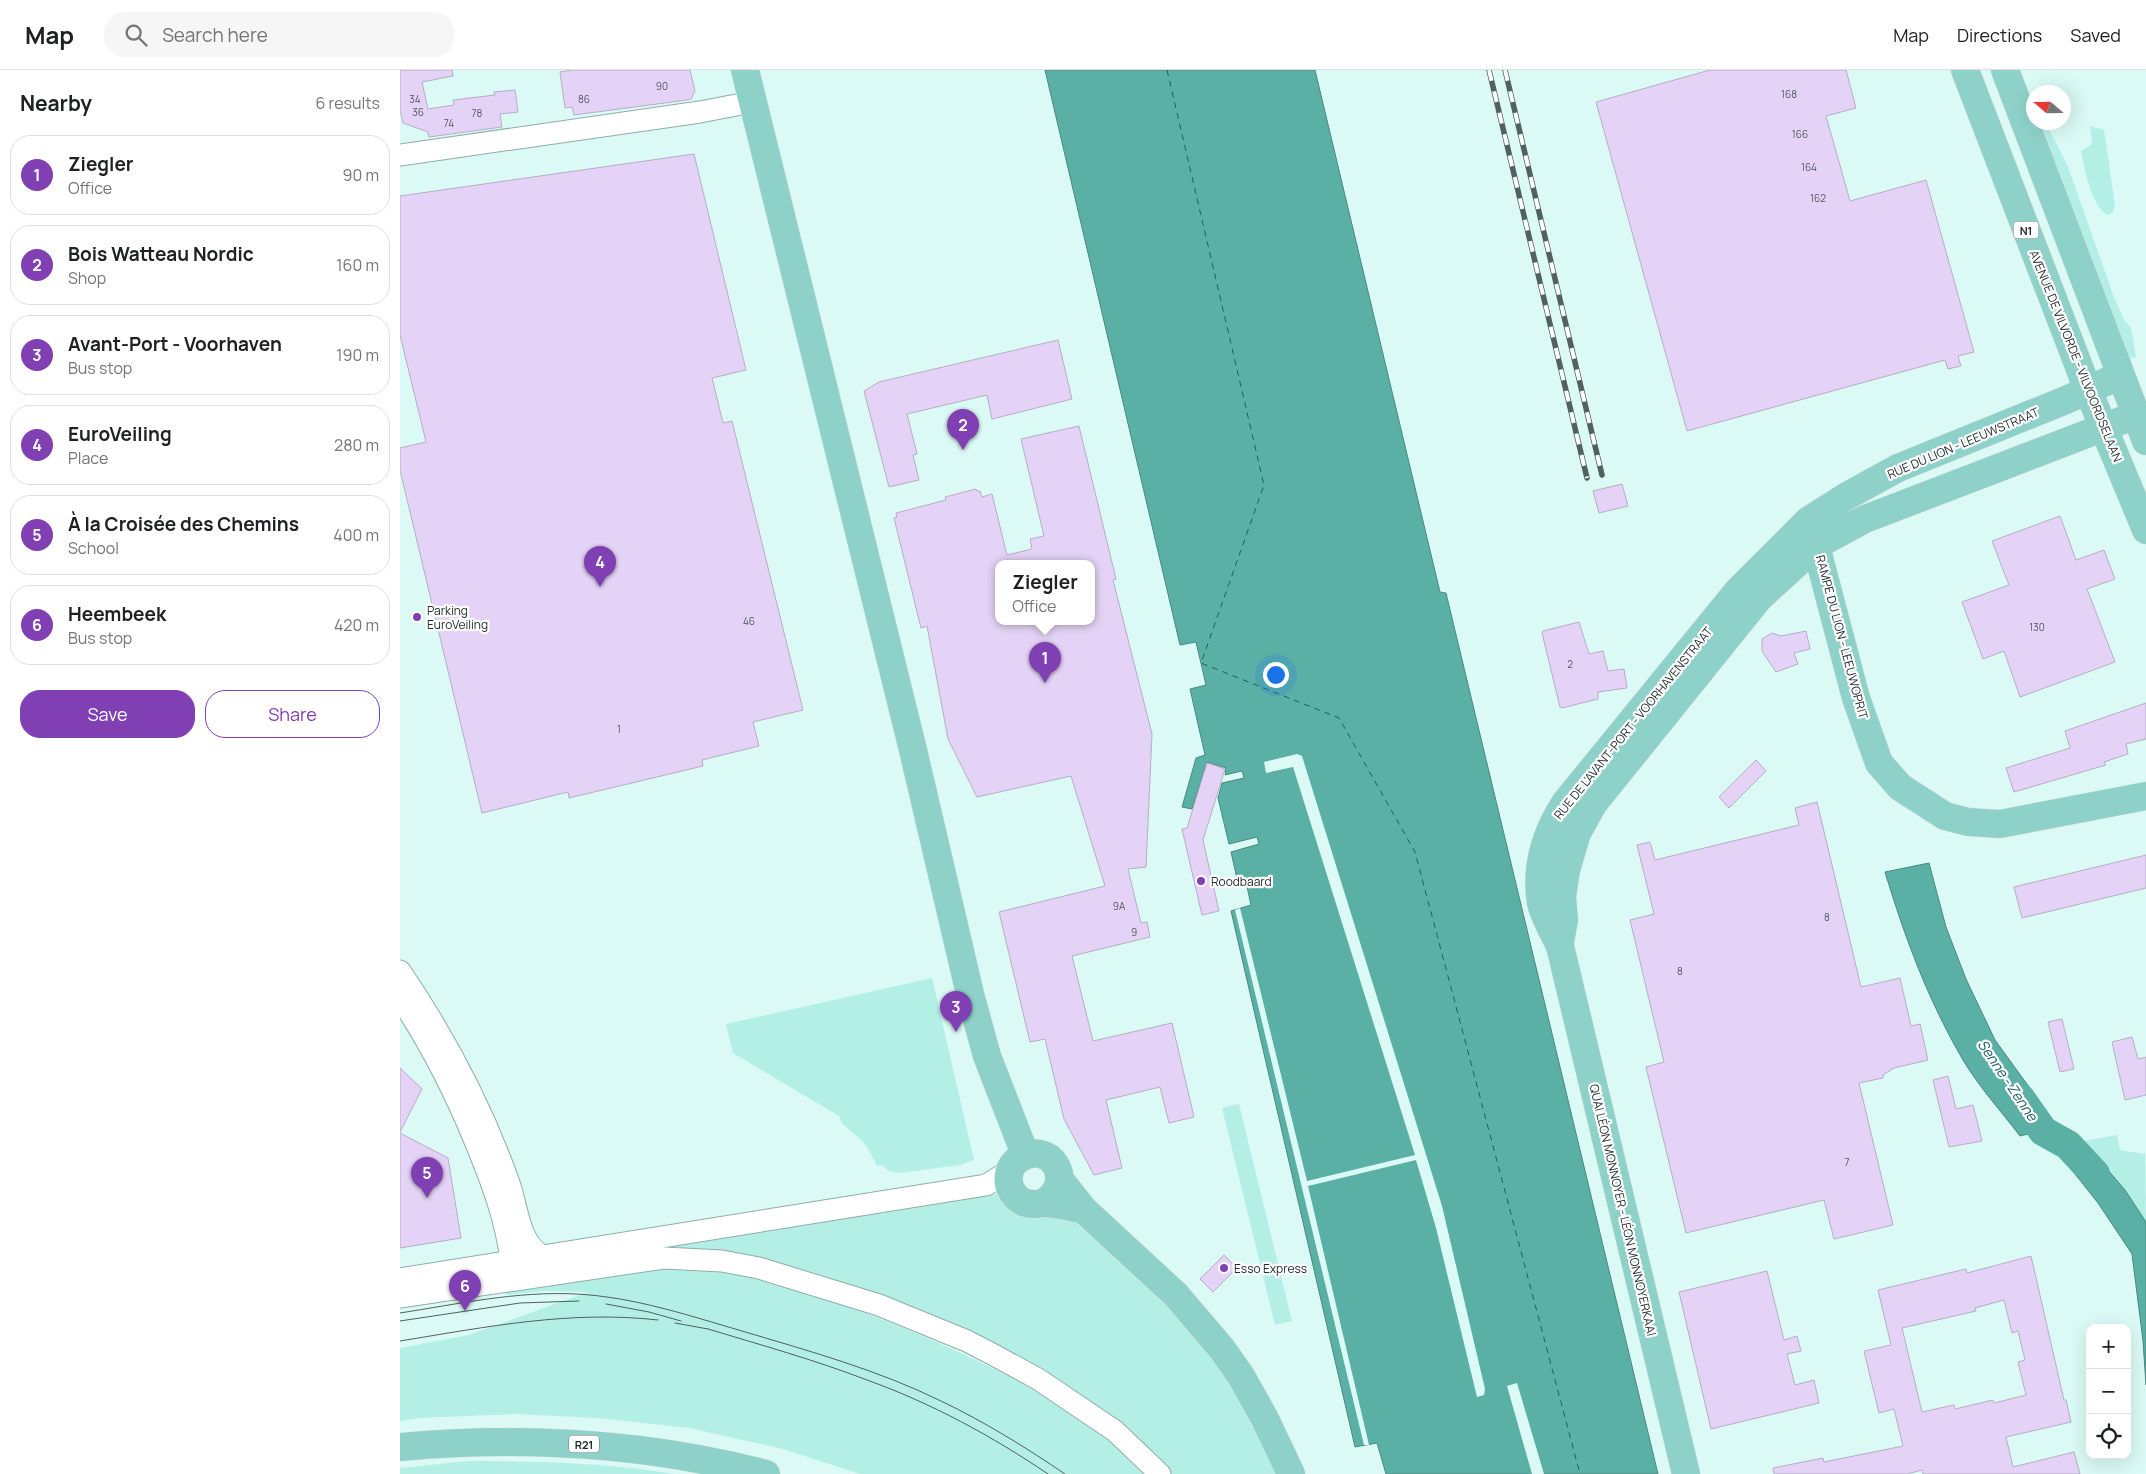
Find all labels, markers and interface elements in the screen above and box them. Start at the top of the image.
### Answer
search box [104,12,454,57]
text: Map [25,18,74,51]
icon: search [122,21,150,49]
text: Search here [162,22,268,48]
text: Map [1893,23,1929,47]
text: Directions [1957,23,2042,47]
text: Saved [2070,23,2121,47]
house number: 90 [656,79,668,93]
north arrow [2026,85,2071,130]
house number: 168 [1781,87,1797,101]
text: Nearby [20,89,92,117]
text: 6 results [315,92,380,114]
house number: 34 [409,92,421,106]
house number: 86 [578,92,590,106]
house number: 36 [412,105,424,119]
house number: 78 [472,106,483,120]
house number: 74 [444,116,454,130]
house number: 166 [1792,127,1808,141]
text: Ziegler [68,151,133,177]
house number: 164 [1801,160,1817,174]
text: 1 [33,164,41,186]
text: 90 m [343,164,379,186]
text: Office [68,177,112,199]
house number: 162 [1810,191,1826,205]
road number: N1 [2014,222,2038,238]
text: Bois Watteau Nordic [68,241,254,267]
street label: AVENUE DE VILVORDE - VILVOORDSELAAN [2026,248,2126,464]
text: 2 [32,254,42,276]
text: 160 m [336,254,379,276]
text: Shop [68,267,106,289]
text: Avant-Port - Voorhaven [68,331,282,357]
text: 3 [32,344,42,366]
text: 190 m [336,344,379,366]
text: Bus stop [68,357,132,379]
street label: RUE DU LION - LEEUWSTRAAT [1885,403,2042,483]
pin: 2 [947,409,979,450]
text: EuroVeiling [68,421,172,447]
text: 4 [32,434,42,456]
text: 280 m [334,434,379,456]
text: Place [68,447,108,469]
text: À la Croisée des Chemins [68,511,299,537]
text: 5 [32,524,42,546]
text: 400 m [333,524,379,546]
text: School [68,537,119,559]
pin: 4 [584,546,616,587]
street label: RAMPE DU LION - LEEUWOPRIT [1812,553,1872,722]
popup [995,560,1095,625]
text: Ziegler [1012,569,1078,595]
text: Office [1012,595,1056,617]
text: Heembeek [68,601,166,627]
place label: Parking EuroVeiling [427,602,488,633]
marker: Parking EuroVeiling [411,611,423,623]
text: 6 [32,614,42,636]
text: 420 m [334,614,379,636]
house number: 46 [743,614,755,628]
house number: 130 [2029,620,2045,634]
street label: RUE DE L'AVANT-PORT - VOORHAVENSTRAAT [1550,623,1717,823]
text: Bus stop [68,627,132,649]
pin: 1 [1029,642,1061,683]
house number: 2 [1567,657,1573,671]
your location [1263,662,1289,688]
button: Save [20,690,195,738]
button: Share [205,690,380,738]
house number: 1 [617,722,621,736]
place label: Roodbaard [1211,873,1272,890]
marker: Roodbaard [1195,875,1207,887]
house number: 9A [1113,899,1126,913]
house number: 8 [1824,910,1830,924]
house number: 9 [1131,925,1137,939]
house number: 8 [1677,964,1683,978]
pin: 3 [940,991,972,1032]
water label: Senne - Zenne [1974,1036,2043,1125]
street label: QUAI LÉON MONNOYER - LÉON MONNOYERKAAI [1586,1082,1660,1338]
house number: 7 [1844,1155,1850,1169]
pin: 5 [411,1157,443,1198]
place label: Esso Express [1234,1260,1307,1277]
marker: Esso Express [1218,1262,1230,1274]
pin: 6 [449,1270,481,1311]
map controls [2086,1324,2131,1459]
button: + [2086,1324,2131,1369]
button: − [2086,1369,2131,1414]
button: locate [2086,1414,2131,1459]
road number: R21 [569,1436,599,1452]

